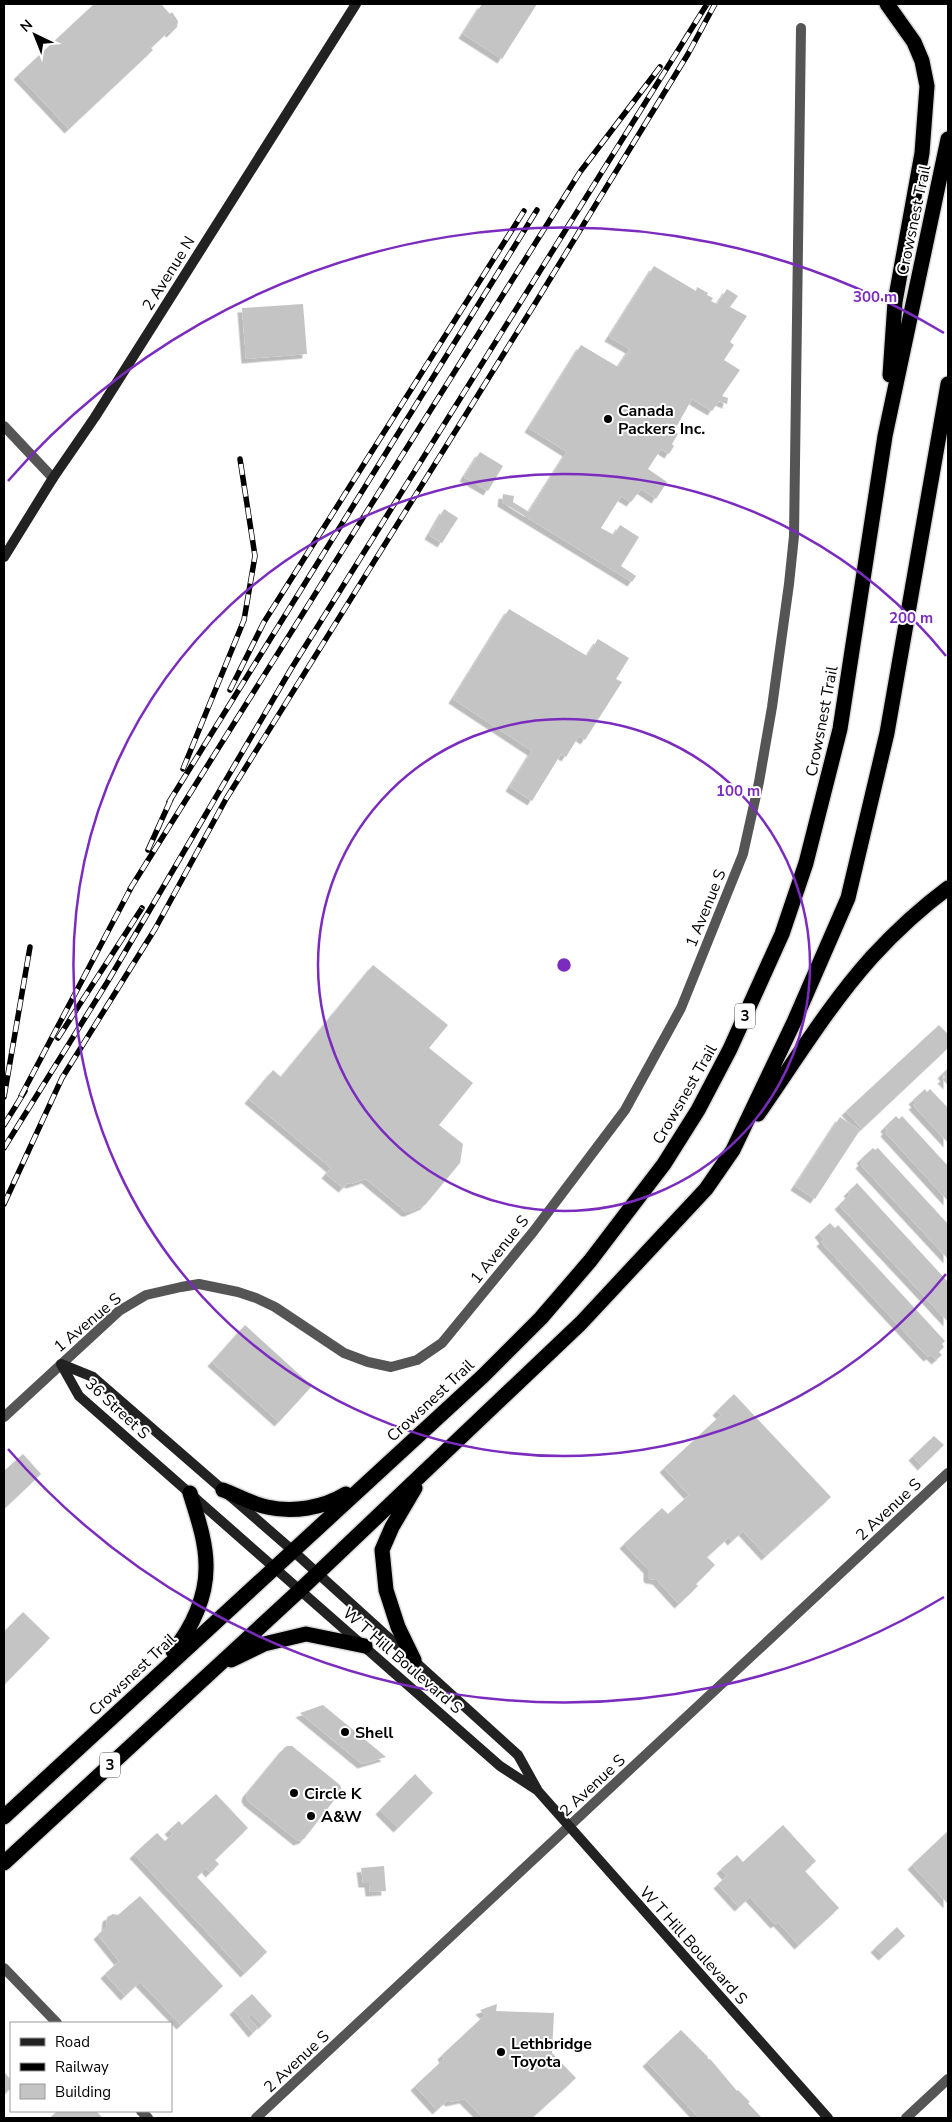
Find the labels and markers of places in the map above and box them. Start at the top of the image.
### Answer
place label: Canada Packers Inc. [618,400,705,440]
marker: Canada Packers Inc. [602,413,614,425]
centre of rings [555,956,573,974]
place label: Shell [355,1722,393,1744]
marker: Shell [339,1726,351,1738]
place label: Circle K [304,1783,363,1805]
marker: Circle K [288,1787,300,1799]
place label: A&W [321,1806,362,1828]
marker: A&W [305,1810,317,1822]
place label: Lethbridge Toyota [511,2033,592,2073]
marker: Lethbridge Toyota [495,2046,507,2058]

